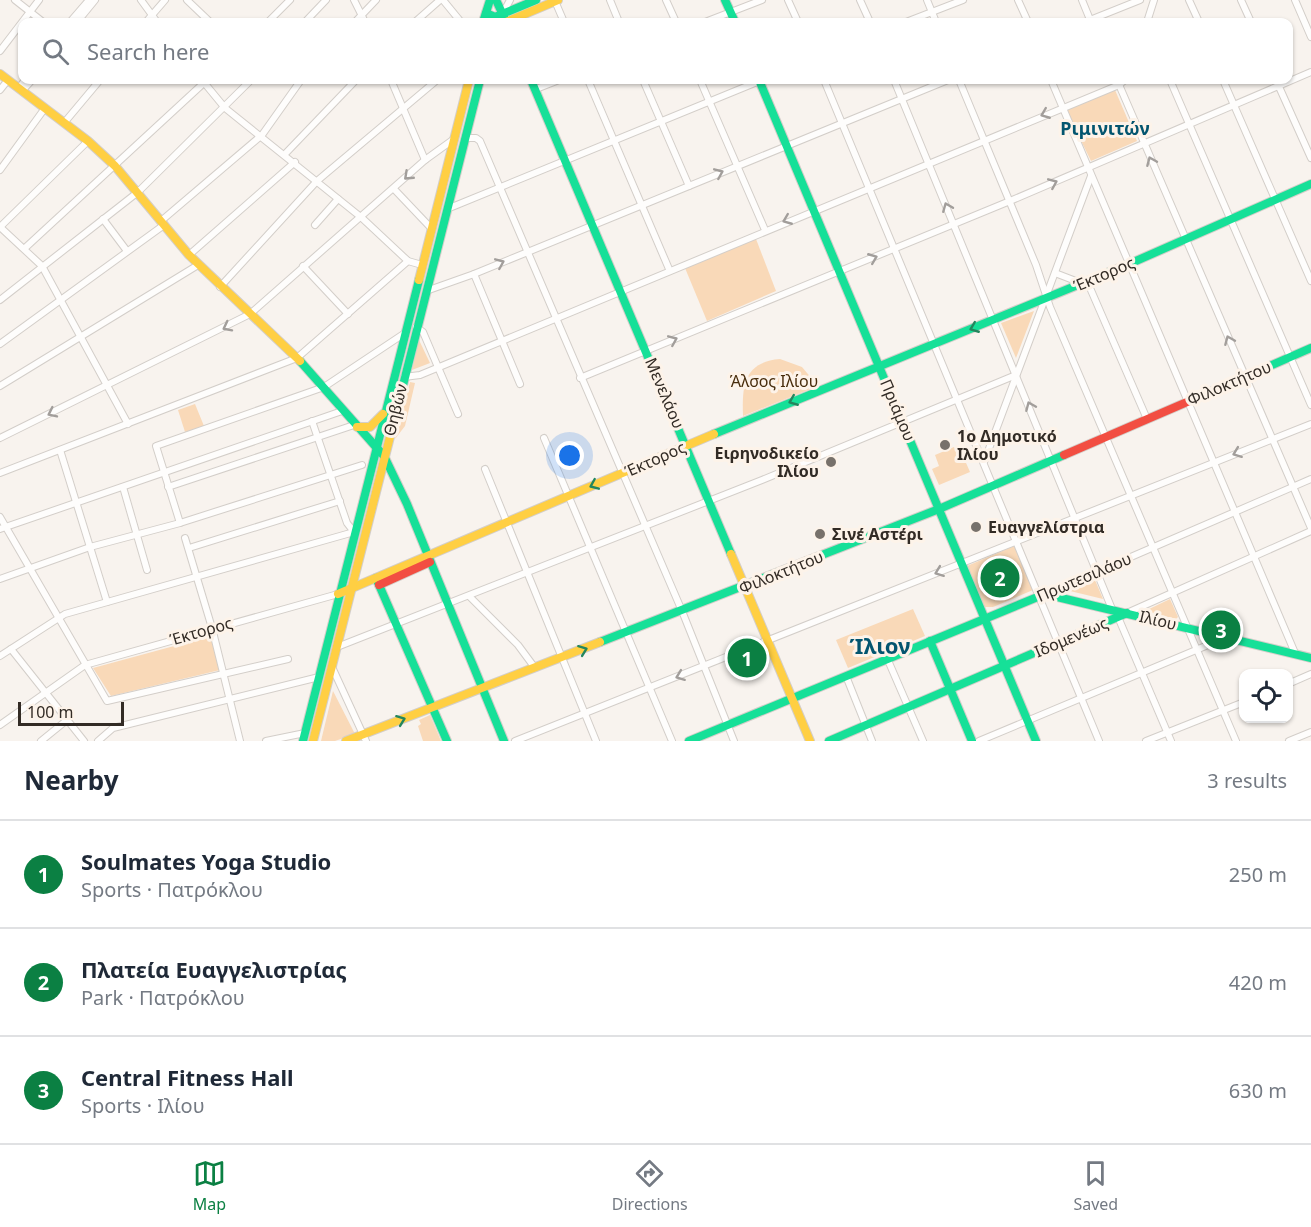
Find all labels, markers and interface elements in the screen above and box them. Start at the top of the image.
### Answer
search box [18,18,1293,84]
icon: search [39,35,72,68]
text: Search here [87,36,209,66]
one-way arrow [1041,107,1052,119]
district label: Ριμινιτών [1060,116,1150,140]
one-way arrow [1146,156,1158,167]
one-way arrow [404,168,415,179]
one-way arrow [713,168,724,180]
one-way arrow [1047,178,1058,190]
one-way arrow [942,202,954,213]
one-way arrow [783,213,794,225]
street label: Έκτορος [1070,251,1138,297]
one-way arrow [867,253,878,265]
one-way arrow [494,258,505,270]
one-way arrow [222,320,233,331]
one-way arrow [969,321,980,333]
one-way arrow [667,335,678,347]
one-way arrow [1224,335,1236,346]
street label: Μενελάου [640,354,690,432]
street label: Φιλοκτήτου [1184,355,1274,411]
park label: Άλσος Ιλίου [730,370,818,392]
street label: Πριάμου [875,376,921,444]
street label: Θηβών [378,382,412,438]
one-way arrow [788,394,799,406]
one-way arrow [1025,401,1037,412]
one-way arrow [47,405,58,417]
place label: 1ο Δημοτικό Ιλίου [957,425,1057,465]
street label: Έκτορος [621,436,689,482]
marker: 1ο Δημοτικό Ιλίου [938,438,952,452]
your location [555,441,584,470]
place label: Ειρηνοδικείο Ιλίου [714,442,819,482]
one-way arrow [1232,445,1243,458]
marker: Ειρηνοδικείο Ιλίου [824,455,838,469]
one-way arrow [589,478,600,490]
place label: Ευαγγελίστρια [988,516,1105,538]
marker: Ευαγγελίστρια [969,520,983,534]
place label: Σινέ Αστέρι [832,523,923,545]
marker: Σινέ Αστέρι [813,527,827,541]
street label: Φιλοκτήτου [735,545,827,599]
street label: Πρωτεσιλάου [1033,547,1135,607]
pin: 2 [980,556,1020,600]
one-way arrow [934,565,945,578]
street label: Ιλίου [1137,605,1179,635]
pin: 3 [1202,608,1240,652]
street label: Έκτορος [167,612,235,650]
street label: Ιδομενέως [1031,612,1111,662]
district label: Ίλιον [850,630,910,660]
pin: 1 [728,636,766,680]
one-way arrow [576,645,587,657]
one-way arrow [675,669,686,681]
map controls [1239,669,1293,723]
button: locate [1239,669,1293,723]
scale bar [18,699,124,726]
text: 100 m [27,701,74,723]
one-way arrow [395,715,406,728]
text: Nearby [24,762,119,798]
text: 3 results [1207,767,1287,794]
text: Soulmates Yoga Studio [81,846,331,876]
text: 1 [38,861,49,888]
text: 250 m [1229,861,1287,888]
text: Sports · Πατρόκλου [81,876,263,903]
text: Πλατεία Ευαγγελιστρίας [81,954,347,984]
text: 2 [38,969,49,996]
text: 420 m [1229,969,1287,996]
text: Park · Πατρόκλου [81,984,245,1011]
text: Central Fitness Hall [81,1062,294,1092]
text: 3 [38,1077,49,1104]
text: 630 m [1229,1077,1287,1104]
text: Sports · Ιλίου [81,1092,205,1119]
tab: Map [193,1157,226,1215]
tab: Directions [612,1157,688,1215]
tab: Saved [1073,1157,1118,1215]

